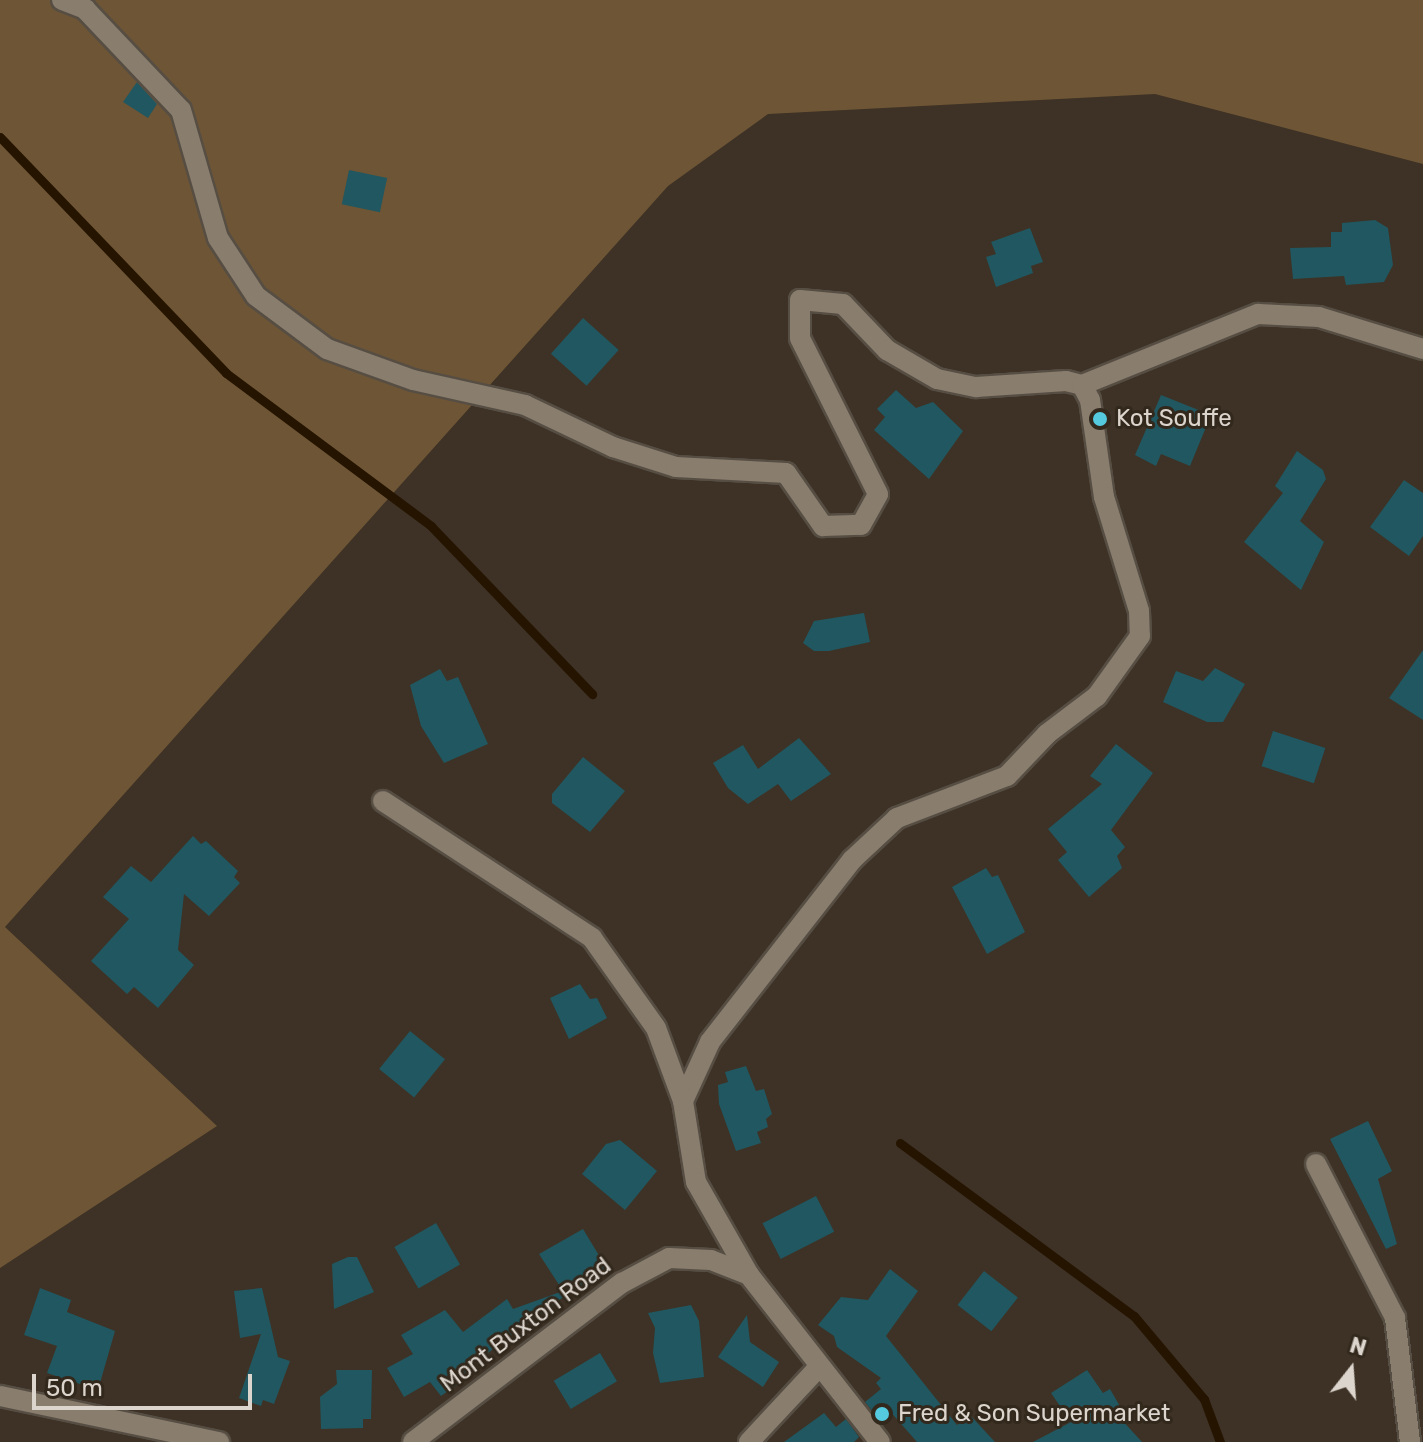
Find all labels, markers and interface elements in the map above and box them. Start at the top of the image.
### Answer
place label: Kot Souffe [1116,405,1232,433]
marker: Kot Souffe [1091,410,1109,428]
street label: Mont Buxton Road [435,1251,617,1399]
north arrow [1311,1330,1391,1410]
text: N [1347,1331,1370,1362]
scale bar [36,1358,256,1408]
text: 50 m [46,1374,103,1402]
place label: Fred & Son Supermarket [898,1400,1170,1428]
marker: Fred & Son Supermarket [873,1405,891,1423]

